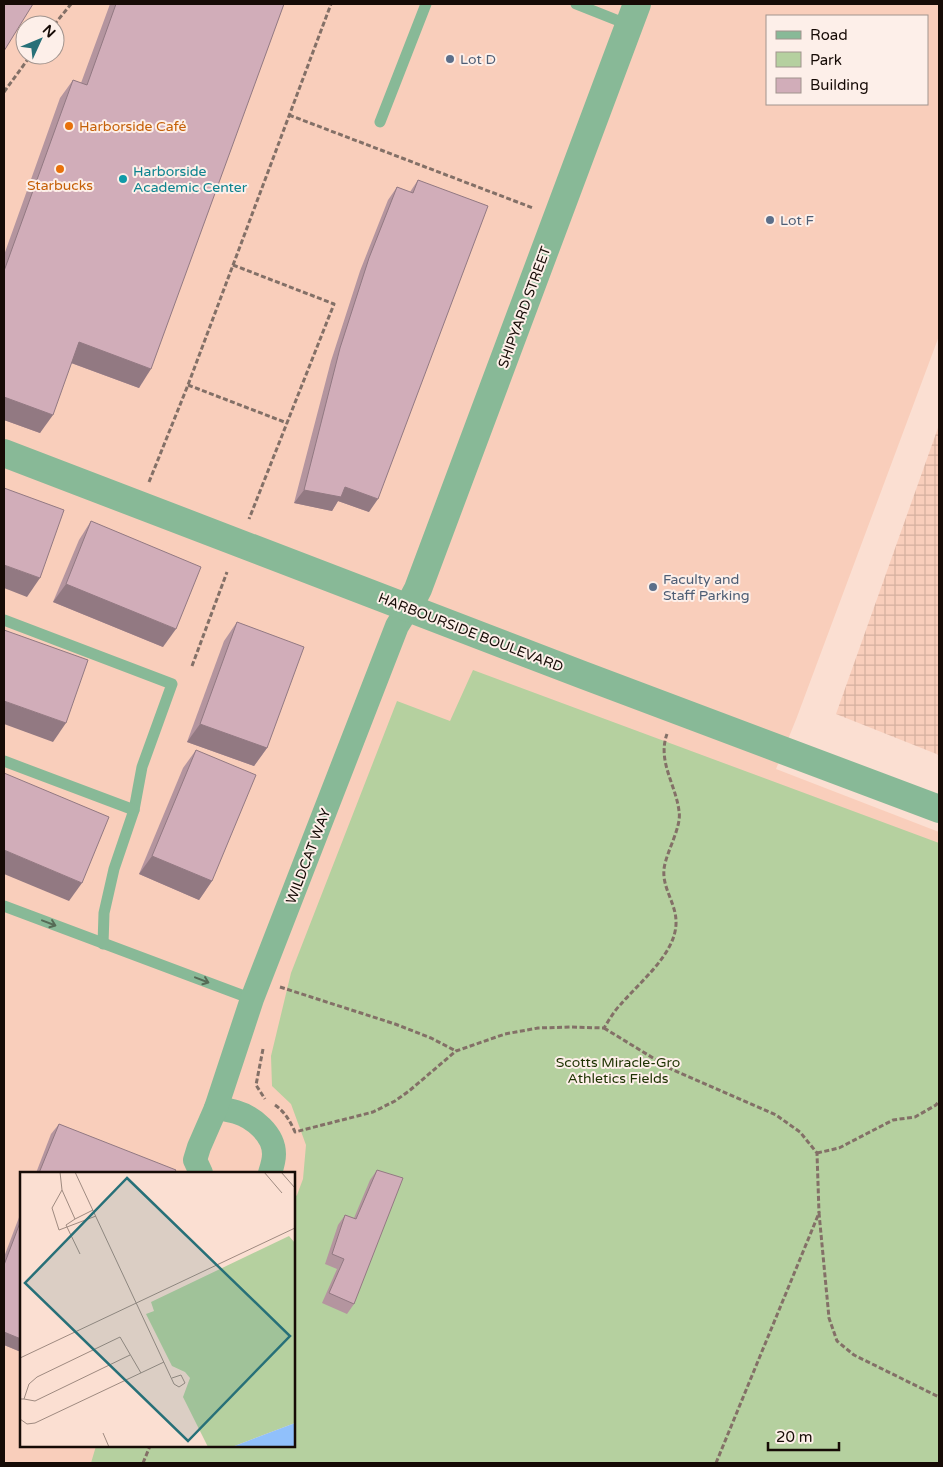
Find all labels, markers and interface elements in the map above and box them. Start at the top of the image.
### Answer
north arrow [15,15,65,65]
legend [766,15,928,105]
text: N [39,21,59,41]
text: Road [810,26,848,44]
place label: Lot D [460,51,496,68]
text: Park [810,51,842,69]
marker: Lot D [444,53,456,65]
text: Building [810,76,869,94]
place label: Harborside Café [79,118,186,135]
marker: Harborside Café [63,120,75,132]
marker: Starbucks [54,163,66,175]
place label: Harborside Academic Center [133,163,248,196]
marker: Harborside Academic Center [117,173,129,185]
place label: Starbucks [27,177,93,194]
place label: Lot F [780,212,815,229]
marker: Lot F [764,214,776,226]
street label: SHIPYARD STREET [495,244,555,370]
place label: Faculty and Staff Parking [663,571,750,604]
marker: Faculty and Staff Parking [647,581,659,593]
street label: HARBOURSIDE BOULEVARD [376,589,566,676]
street label: WILDCAT WAY [282,806,334,906]
one-way arrow [41,919,57,928]
one-way arrow [194,976,209,985]
park label: Scotts Miracle-Gro Athletics Fields [556,1054,680,1087]
inset map [20,1172,295,1447]
scale bar [768,1420,839,1452]
text: 20 m [776,1428,813,1446]

